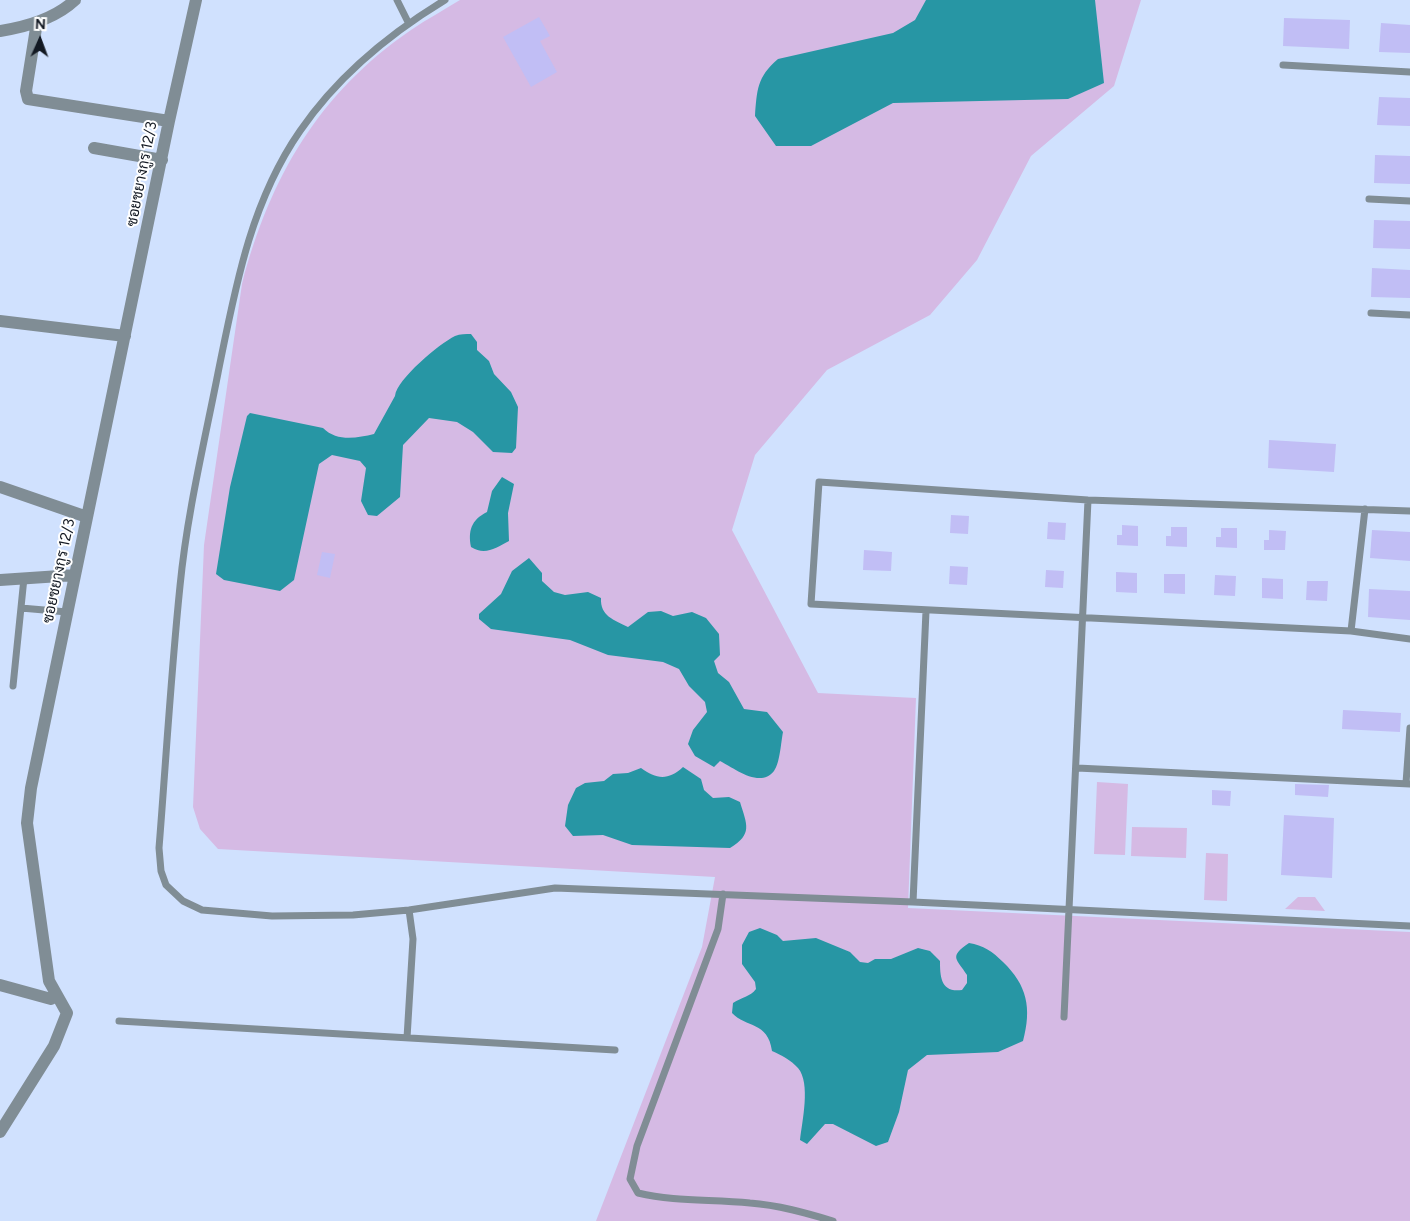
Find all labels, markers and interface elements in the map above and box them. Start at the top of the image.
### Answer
north arrow [15,15,65,65]
text: N [35,16,46,33]
street label: ซอยชยางกูร 12/3 [123,120,161,228]
street label: ซอยชยางกูร 12/3 [39,517,79,625]

